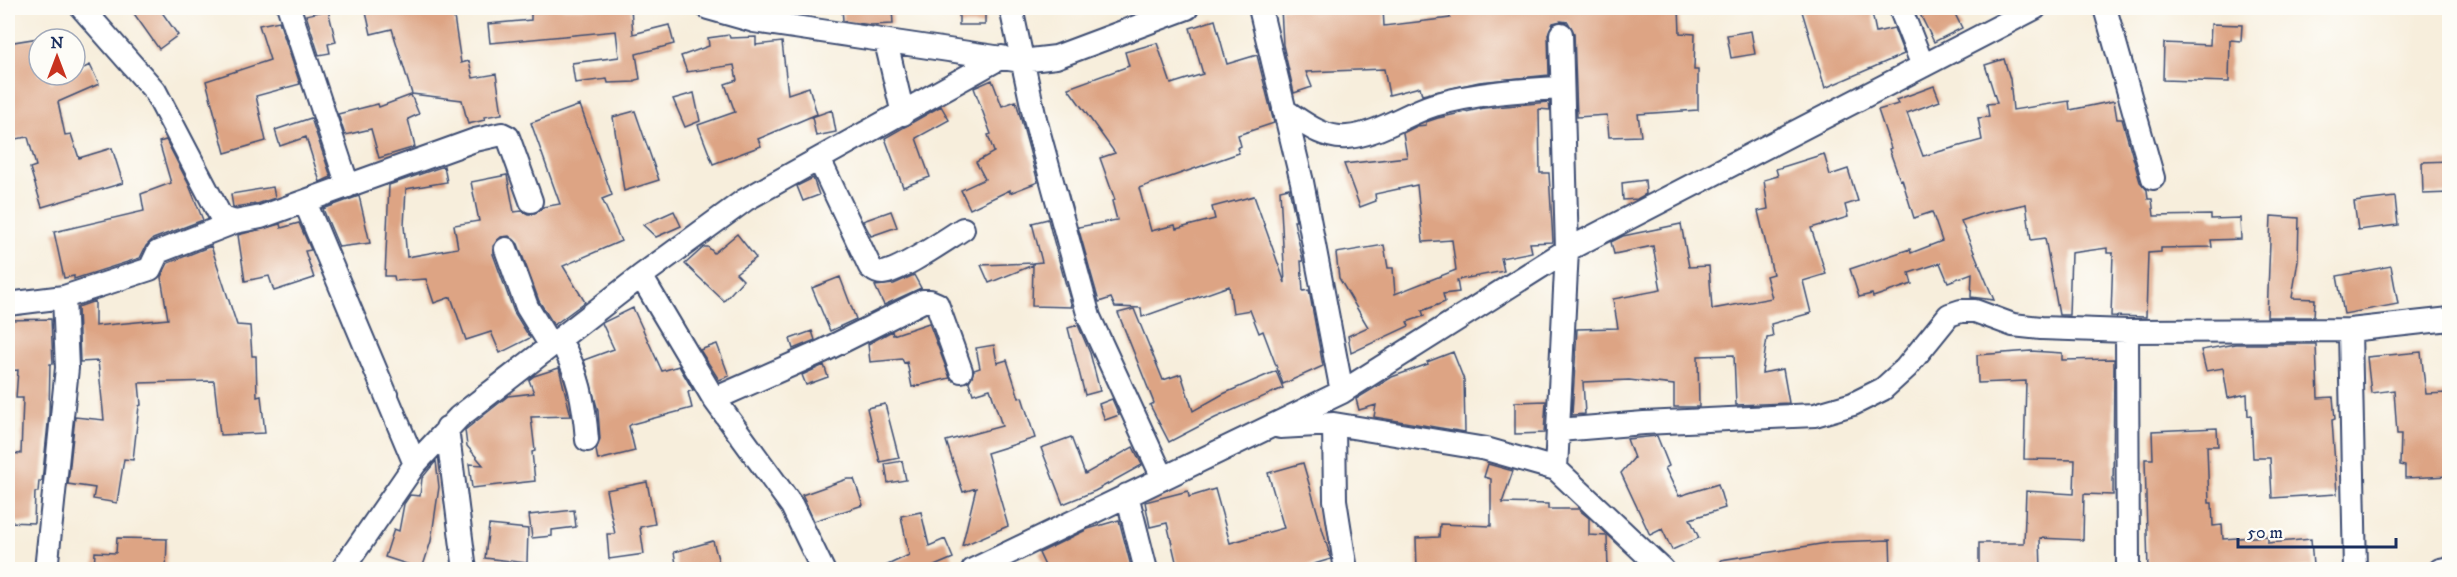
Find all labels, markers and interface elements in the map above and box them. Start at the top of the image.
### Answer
north arrow [27,27,87,87]
text: N [50,33,64,53]
scale bar [2238,511,2396,549]
text: 50 m [2247,522,2283,544]

